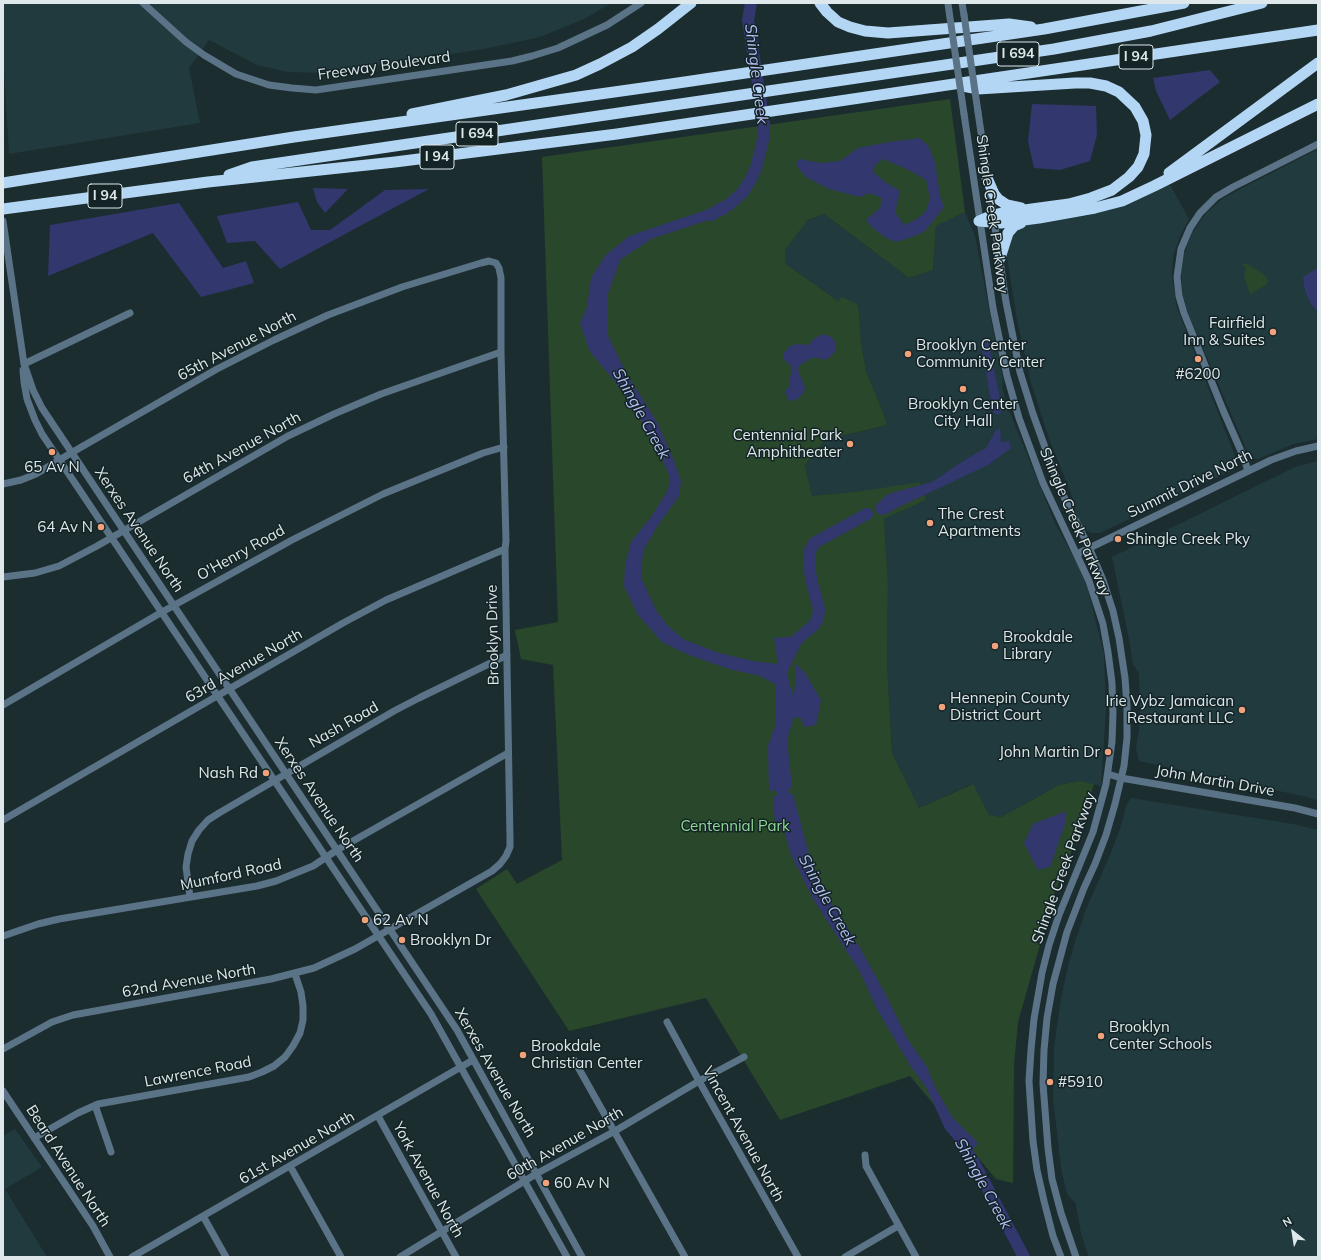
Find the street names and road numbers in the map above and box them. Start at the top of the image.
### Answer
road number: I 694 [997,42,1039,66]
road number: I 94 [1119,45,1153,69]
street label: Freeway Boulevard [317,48,451,84]
road number: I 694 [456,122,498,146]
street label: Shingle Creek Parkway [972,134,1012,294]
road number: I 94 [420,145,454,169]
road number: I 94 [88,184,122,208]
street label: 65th Avenue North [175,307,299,385]
street label: 64th Avenue North [180,408,304,488]
street label: Shingle Creek Parkway [1035,445,1115,599]
street label: Summit Drive North [1125,446,1255,522]
street label: Xerxes Avenue North [91,464,187,596]
street label: O'Henry Road [194,521,288,585]
street label: Brooklyn Drive [483,584,503,686]
street label: 63rd Avenue North [182,625,306,707]
street label: Nash Road [306,698,382,752]
street label: Xerxes Avenue North [271,734,367,866]
street label: John Martin Drive [1154,762,1276,800]
street label: Shingle Creek Parkway [1028,790,1100,946]
street label: Mumford Road [179,855,283,895]
street label: 62nd Avenue North [121,960,257,1002]
street label: Xerxes Avenue North [451,1005,539,1141]
street label: Lawrence Road [143,1053,253,1091]
street label: Vincent Avenue North [698,1063,788,1205]
street label: Beard Avenue North [22,1102,114,1230]
street label: 60th Avenue North [503,1103,627,1185]
street label: 61st Avenue North [236,1108,358,1188]
street label: York Avenue North [389,1119,467,1241]

